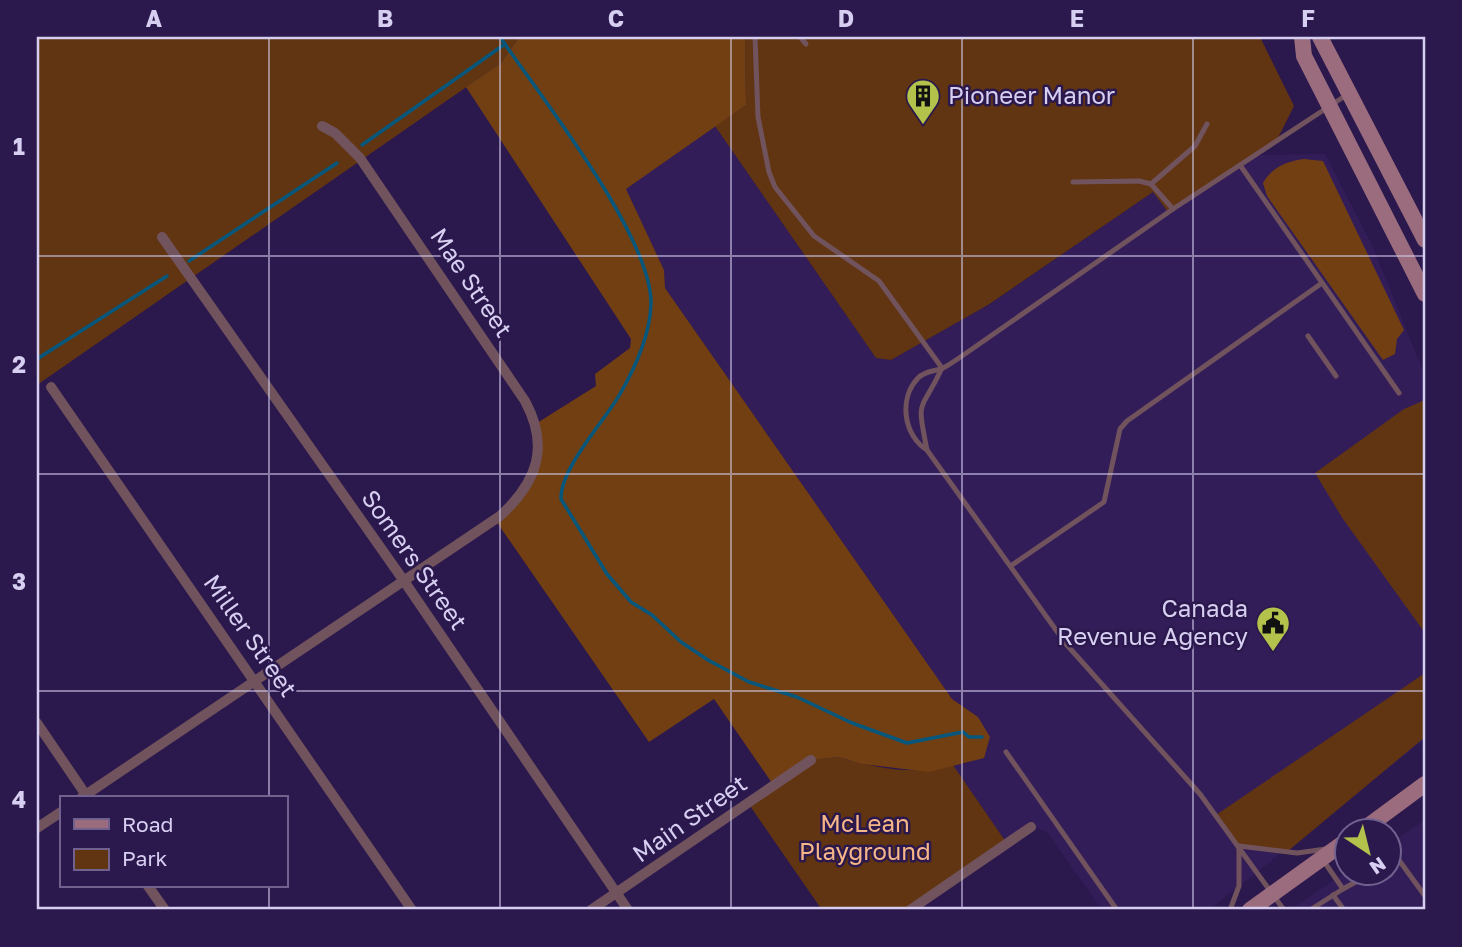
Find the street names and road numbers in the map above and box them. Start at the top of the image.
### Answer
street label: Mae Street [425,222,519,342]
street label: Somers Street [356,484,474,635]
street label: Miller Street [198,568,304,702]
street label: Main Street [627,768,752,868]

